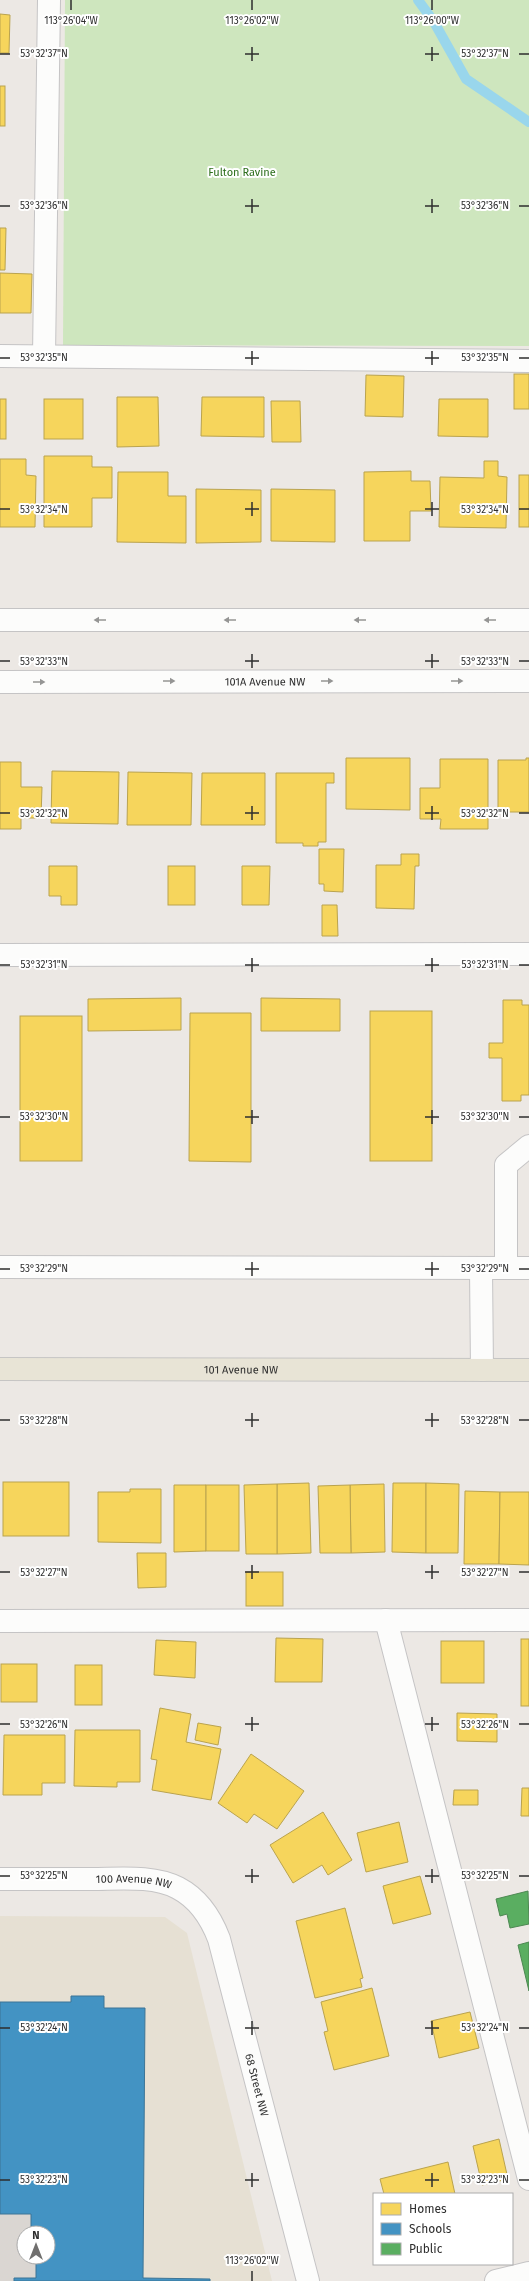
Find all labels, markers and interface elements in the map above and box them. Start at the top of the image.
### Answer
text: 113°26'04"W [44,15,99,27]
text: 113°26'02"W [225,15,280,27]
text: 113°26'00"W [405,15,460,27]
text: 53°32'37"N [20,48,68,60]
text: 53°32'37"N [461,48,509,60]
park label: Fulton Ravine [208,166,276,179]
text: 53°32'36"N [20,200,68,212]
text: 53°32'36"N [461,200,509,212]
text: 53°32'35"N [20,352,68,364]
text: 53°32'35"N [461,352,509,364]
text: 53°32'34"N [20,504,68,516]
text: 53°32'34"N [461,504,509,516]
one-way arrow [93,617,106,623]
one-way arrow [223,617,236,623]
one-way arrow [353,617,366,623]
one-way arrow [483,617,496,623]
text: 53°32'33"N [20,656,68,668]
text: 53°32'33"N [461,656,509,668]
street label: 101A Avenue NW [225,675,305,689]
one-way arrow [163,678,176,684]
one-way arrow [321,678,334,684]
one-way arrow [451,678,464,684]
one-way arrow [33,679,46,685]
text: 53°32'32"N [20,808,68,820]
text: 53°32'32"N [461,808,509,820]
text: 53°32'31"N [20,959,68,971]
text: 53°32'31"N [461,959,509,971]
text: 53°32'30"N [20,1111,68,1123]
text: 53°32'30"N [461,1111,509,1123]
text: 53°32'29"N [20,1263,68,1275]
text: 53°32'29"N [461,1263,509,1275]
street label: 101 Avenue NW [204,1363,278,1377]
text: 53°32'28"N [20,1415,68,1427]
text: 53°32'28"N [461,1415,509,1427]
text: 53°32'27"N [20,1567,68,1579]
text: 53°32'27"N [461,1567,509,1579]
text: 53°32'26"N [20,1719,68,1731]
text: 53°32'26"N [461,1719,509,1731]
text: 53°32'25"N [20,1870,68,1882]
text: 53°32'25"N [461,1870,509,1882]
street label: 100 Avenue NW [96,1872,173,1892]
text: 53°32'24"N [20,2022,68,2034]
text: 53°32'24"N [461,2022,509,2034]
street label: 68 Street NW [242,2052,271,2118]
text: 53°32'23"N [20,2174,68,2186]
text: 53°32'23"N [461,2174,509,2186]
legend [373,2193,513,2265]
text: Homes [409,2202,447,2216]
text: Schools [409,2222,452,2236]
north arrow [16,2225,56,2265]
text: N [32,2229,40,2242]
text: Public [409,2242,443,2256]
text: 113°26'02"W [225,2255,280,2267]

